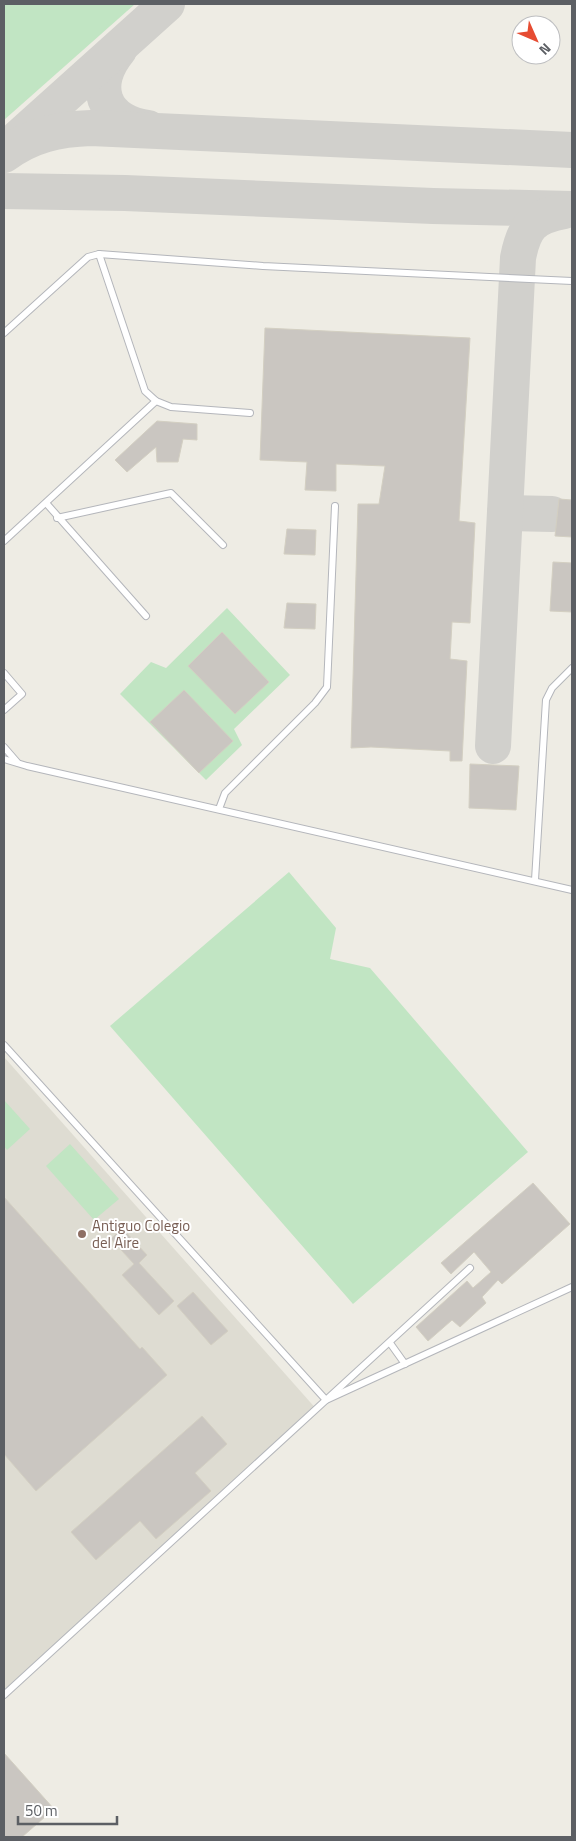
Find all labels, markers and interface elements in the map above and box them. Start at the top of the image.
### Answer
north arrow [511,15,561,65]
text: N [535,39,556,60]
place label: Antiguo Colegio del Aire [92,1214,190,1254]
marker: Antiguo Colegio del Aire [76,1228,88,1240]
scale bar [18,1794,116,1826]
text: 50 m [25,1799,58,1822]

